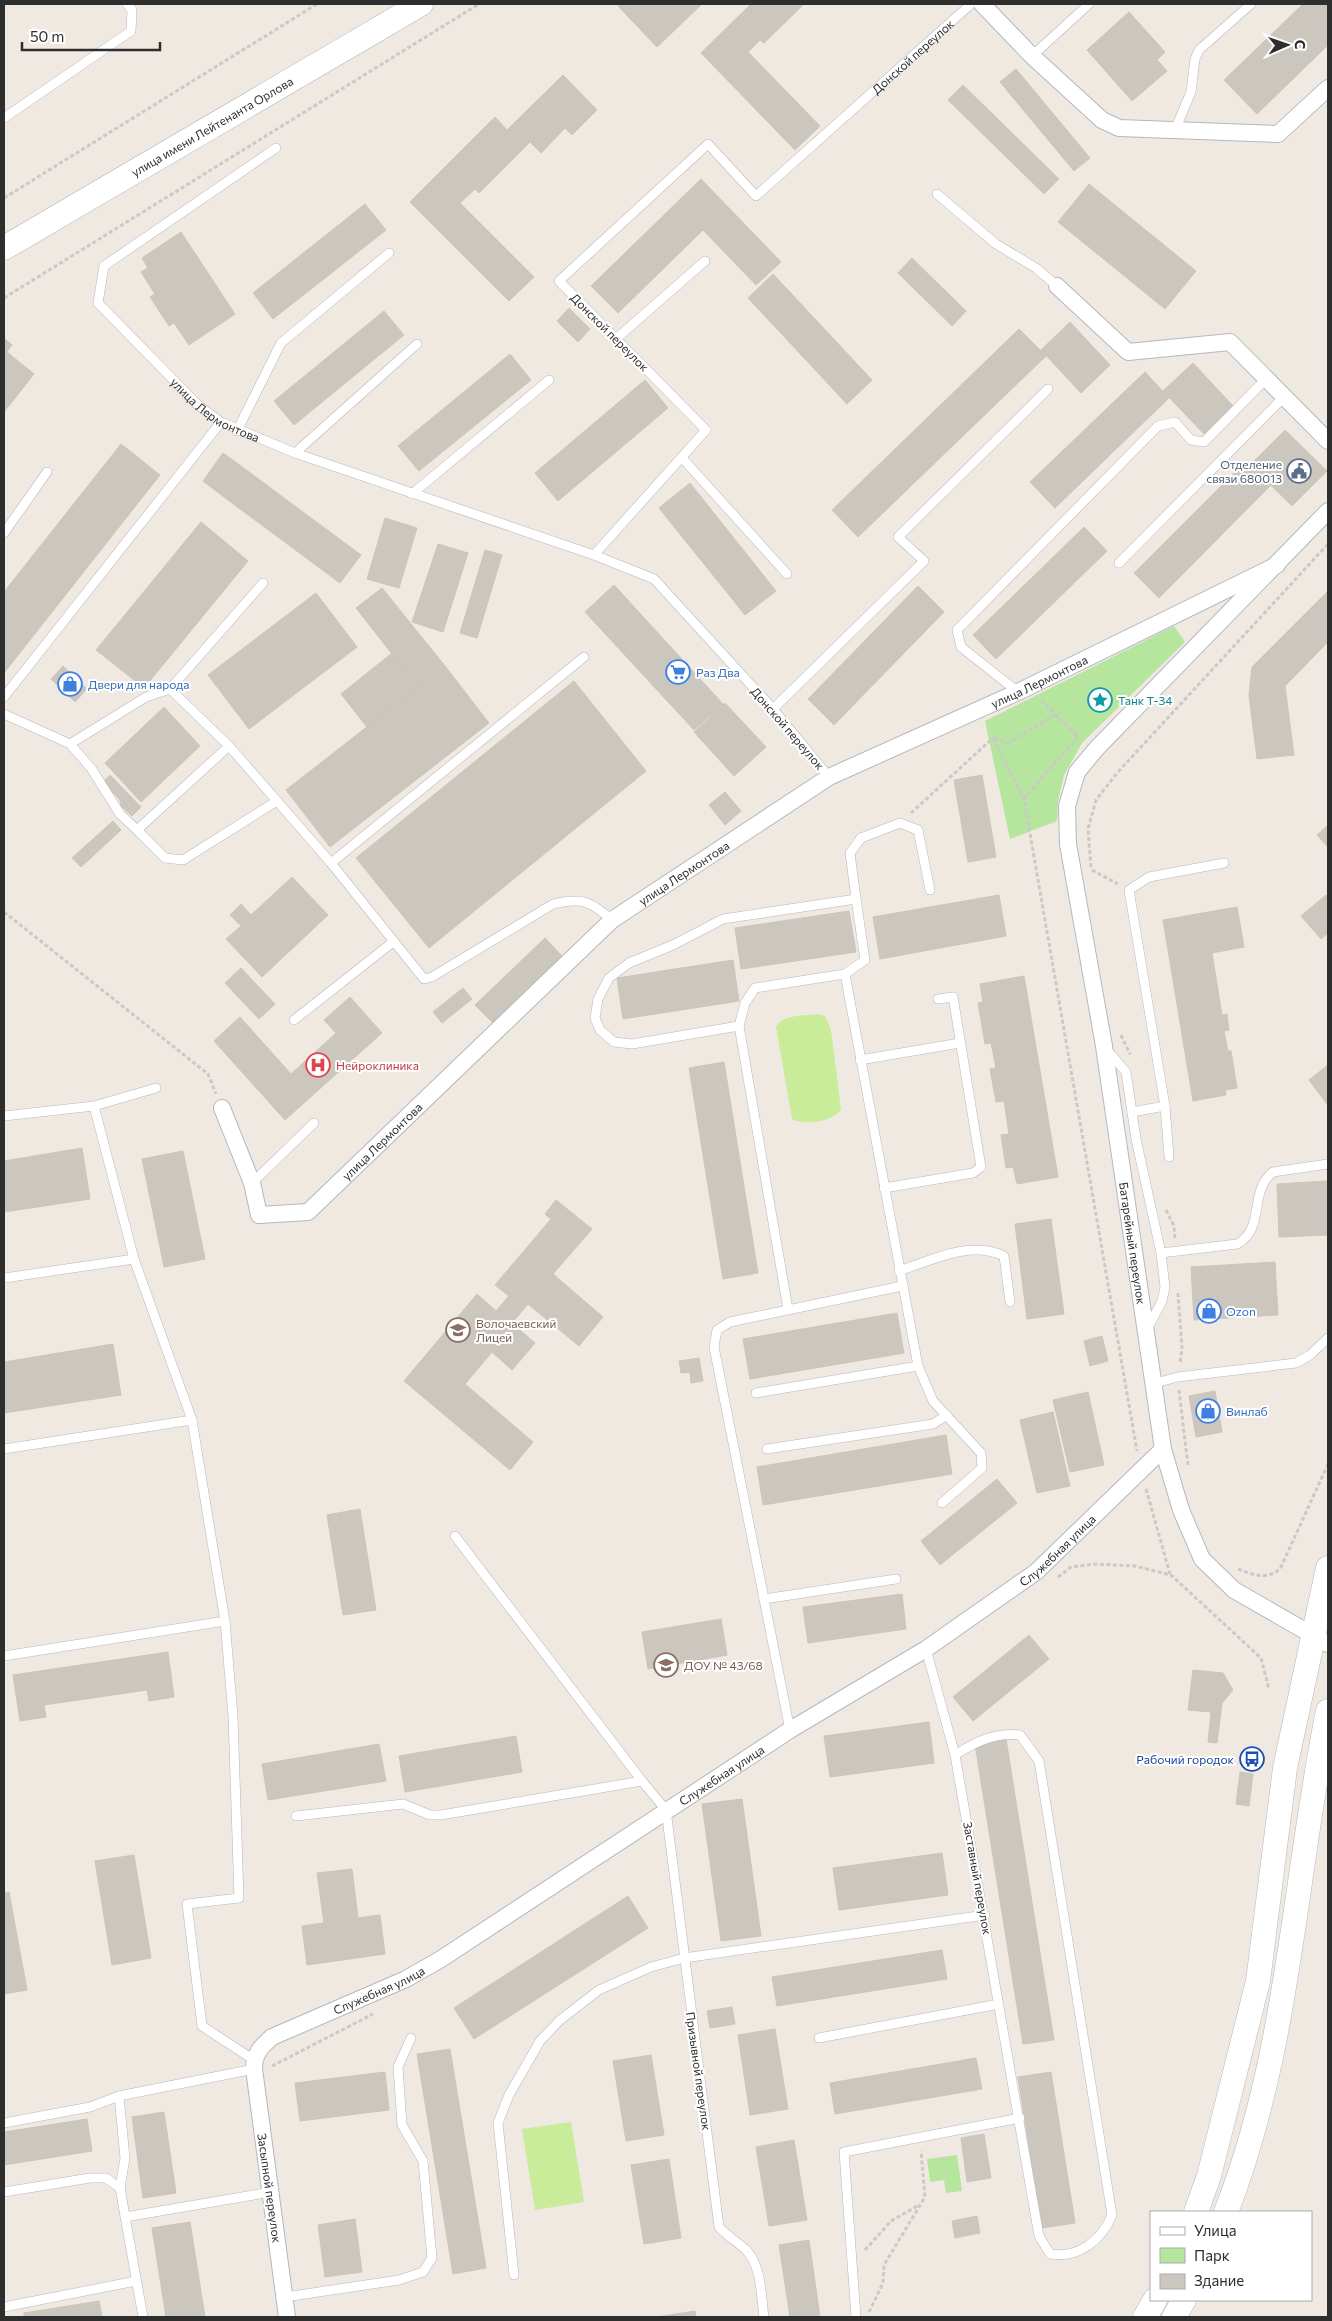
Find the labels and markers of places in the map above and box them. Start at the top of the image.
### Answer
place label: Отделение связи 680013 [1206,457,1282,485]
public building icon: Отделение связи 680013 [1286,458,1312,484]
supermarket icon: Раз Два [665,659,691,685]
place label: Раз Два [696,665,740,679]
shop icon: Двери для народа [57,671,83,697]
place label: Двери для народа [88,677,190,691]
place icon: Танк Т-34 [1087,687,1113,713]
place label: Танк Т-34 [1118,693,1173,707]
hospital icon: Нейроклиника [305,1052,331,1078]
place label: Нейроклиника [336,1058,419,1072]
shop icon: Ozon [1196,1298,1222,1324]
place label: Ozon [1226,1304,1256,1318]
place label: Волочаевский Лицей [476,1316,556,1344]
school or university icon: Волочаевский Лицей [445,1317,471,1343]
shop icon: Винлаб [1195,1398,1221,1424]
place label: Винлаб [1226,1404,1268,1418]
school or university icon: ДОУ № 43/68 [653,1652,679,1678]
place label: ДОУ № 43/68 [684,1658,763,1672]
bus stop icon: Рабочий городок [1239,1746,1265,1772]
place label: Рабочий городок [1136,1752,1235,1766]

